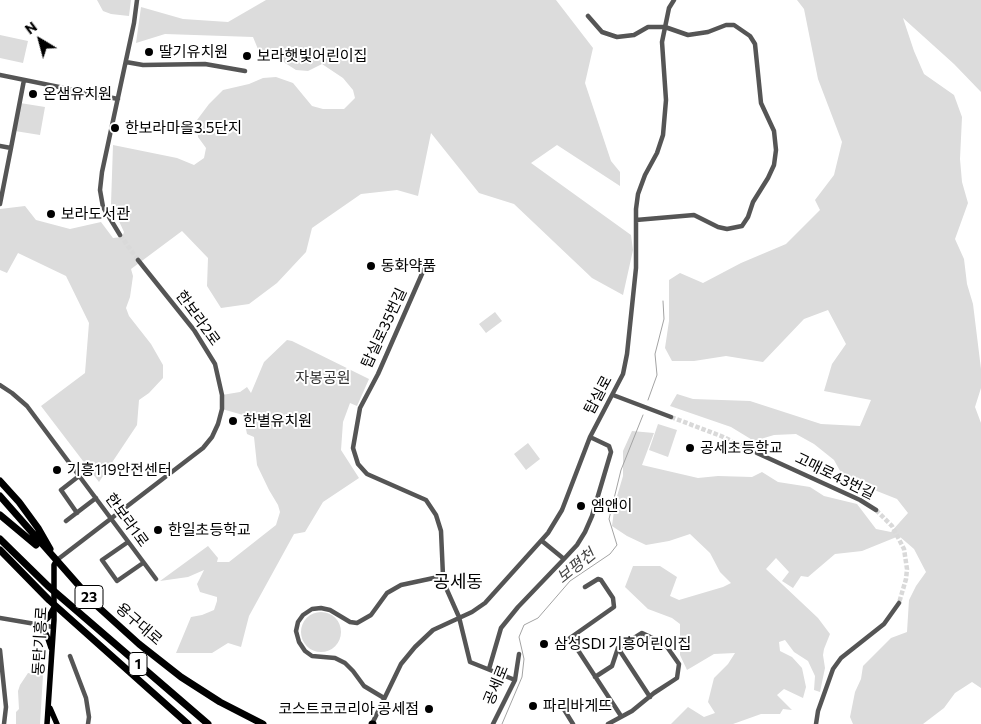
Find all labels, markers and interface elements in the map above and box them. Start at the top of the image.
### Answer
north arrow [15,15,65,65]
text: N [21,18,40,38]
place label: 딸기유치원 [159,43,228,61]
marker: 딸기유치원 [143,46,155,58]
place label: 보라햇빛어린이집 [257,47,367,65]
marker: 보라햇빛어린이집 [241,50,253,62]
place label: 온샘유치원 [43,85,112,103]
marker: 온샘유치원 [27,88,39,100]
place label: 한보라마을3.5단지 [125,119,242,137]
marker: 한보라마을3.5단지 [109,122,121,134]
place label: 보라도서관 [61,205,130,223]
marker: 보라도서관 [45,208,57,220]
place label: 동화약품 [381,257,436,275]
marker: 동화약품 [365,260,377,272]
street label: 탑실로35번길 [358,285,410,371]
street label: 한보라2로 [172,287,224,349]
park label: 자봉공원 [295,369,351,387]
street label: 탑실로 [580,372,616,418]
place label: 한별유치원 [243,412,312,430]
marker: 한별유치원 [227,415,239,427]
place label: 공세초등학교 [700,439,783,457]
marker: 공세초등학교 [684,442,696,454]
street label: 고매로43번길 [792,449,878,503]
place label: 기흥119안전센터 [67,461,172,479]
marker: 기흥119안전센터 [51,464,63,476]
street label: 한보라1로 [102,490,152,550]
place label: 엠앤이 [591,497,632,515]
marker: 엠앤이 [575,500,587,512]
place label: 한일초등학교 [168,521,251,539]
marker: 한일초등학교 [152,524,164,536]
water label: 보평천 [553,545,599,587]
district label: 공세동 [433,571,483,593]
road number: 23 [75,586,103,608]
street label: 용구대로 [112,599,166,649]
street label: 동탄기흥로 [29,606,51,676]
place label: 삼성SDI 기흥어린이집 [554,635,691,653]
marker: 삼성SDI 기흥어린이집 [538,638,550,650]
road number: 1 [129,652,147,676]
street label: 공세로 [480,662,512,708]
place label: 파리바게뜨 [543,697,612,715]
place label: 코스트코코리아 공세점 [278,700,419,718]
marker: 파리바게뜨 [527,700,539,712]
marker: 코스트코코리아 공세점 [423,703,435,715]

